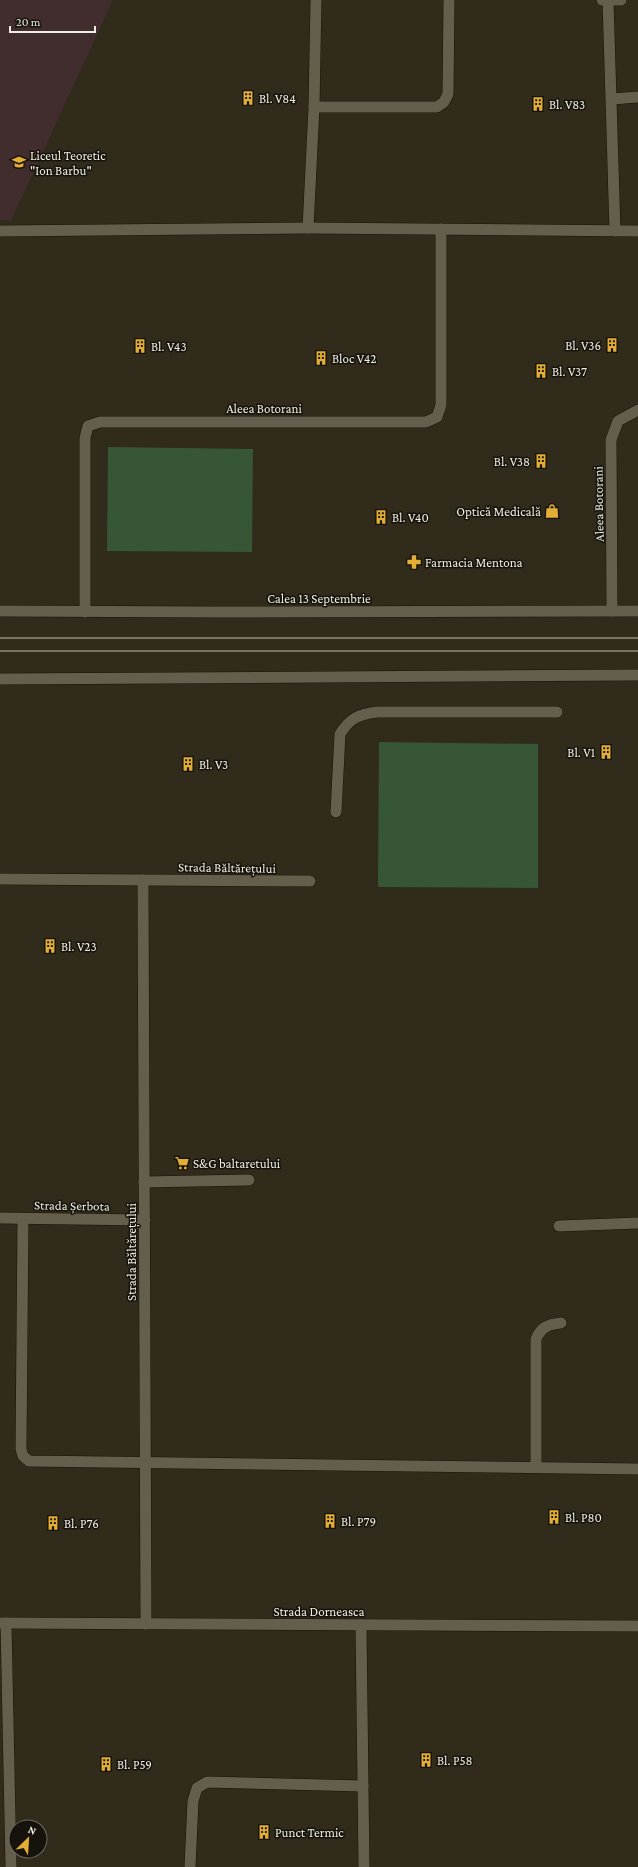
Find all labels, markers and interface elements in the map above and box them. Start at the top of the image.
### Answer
scale bar [10,8,95,34]
text: 20 m [16,15,41,29]
building icon: Bl. V84 [240,90,256,106]
place label: Bl. V84 [259,91,296,106]
building icon: Bl. V83 [530,96,546,112]
place label: Bl. V83 [549,97,585,112]
place label: Liceul Teoretic "Ion Barbu" [30,148,106,178]
school or university icon: Liceul Teoretic "Ion Barbu" [11,154,27,170]
building icon: Bl. V36 [604,337,620,353]
building icon: Bl. V43 [132,338,148,354]
place label: Bl. V36 [565,338,601,353]
place label: Bl. V43 [151,339,187,354]
building icon: Bloc V42 [313,350,329,366]
place label: Bloc V42 [332,351,376,366]
building icon: Bl. V37 [533,363,549,379]
place label: Bl. V37 [552,364,587,379]
street label: Aleea Botorani [226,401,302,416]
building icon: Bl. V38 [533,453,549,469]
place label: Bl. V38 [494,454,530,469]
street label: Aleea Botorani [590,465,607,542]
shop icon: Optică Medicală [544,503,560,519]
place label: Optică Medicală [456,504,541,519]
building icon: Bl. V40 [373,509,389,525]
place label: Bl. V40 [392,510,429,525]
pharmacy icon: Farmacia Mentona [406,554,422,570]
place label: Farmacia Mentona [425,555,523,570]
street label: Calea 13 Septembrie [267,591,371,606]
building icon: Bl. V1 [598,744,614,760]
place label: Bl. V1 [567,745,595,760]
building icon: Bl. V3 [180,756,196,772]
place label: Bl. V3 [199,757,228,772]
street label: Strada Băltărețului [178,859,277,877]
building icon: Bl. V23 [42,938,58,954]
place label: Bl. V23 [61,939,97,954]
supermarket icon: S&G baltaretului [174,1155,190,1171]
place label: S&G baltaretului [193,1156,281,1171]
street label: Strada Șerbota [34,1197,110,1215]
street label: Strada Băltărețului [124,1202,140,1301]
building icon: Bl. P80 [546,1509,562,1525]
place label: Bl. P80 [565,1510,602,1525]
building icon: Bl. P79 [322,1513,338,1529]
place label: Bl. P79 [341,1514,376,1529]
building icon: Bl. P76 [45,1515,61,1531]
place label: Bl. P76 [64,1516,99,1531]
street label: Strada Dorneasca [273,1604,365,1619]
building icon: Bl. P58 [418,1752,434,1768]
place label: Bl. P58 [437,1753,473,1768]
building icon: Bl. P59 [98,1756,114,1772]
place label: Bl. P59 [117,1757,152,1772]
north arrow [8,1819,48,1859]
text: N [26,1823,39,1837]
building icon: Punct Termic [256,1824,272,1840]
place label: Punct Termic [275,1825,344,1840]

